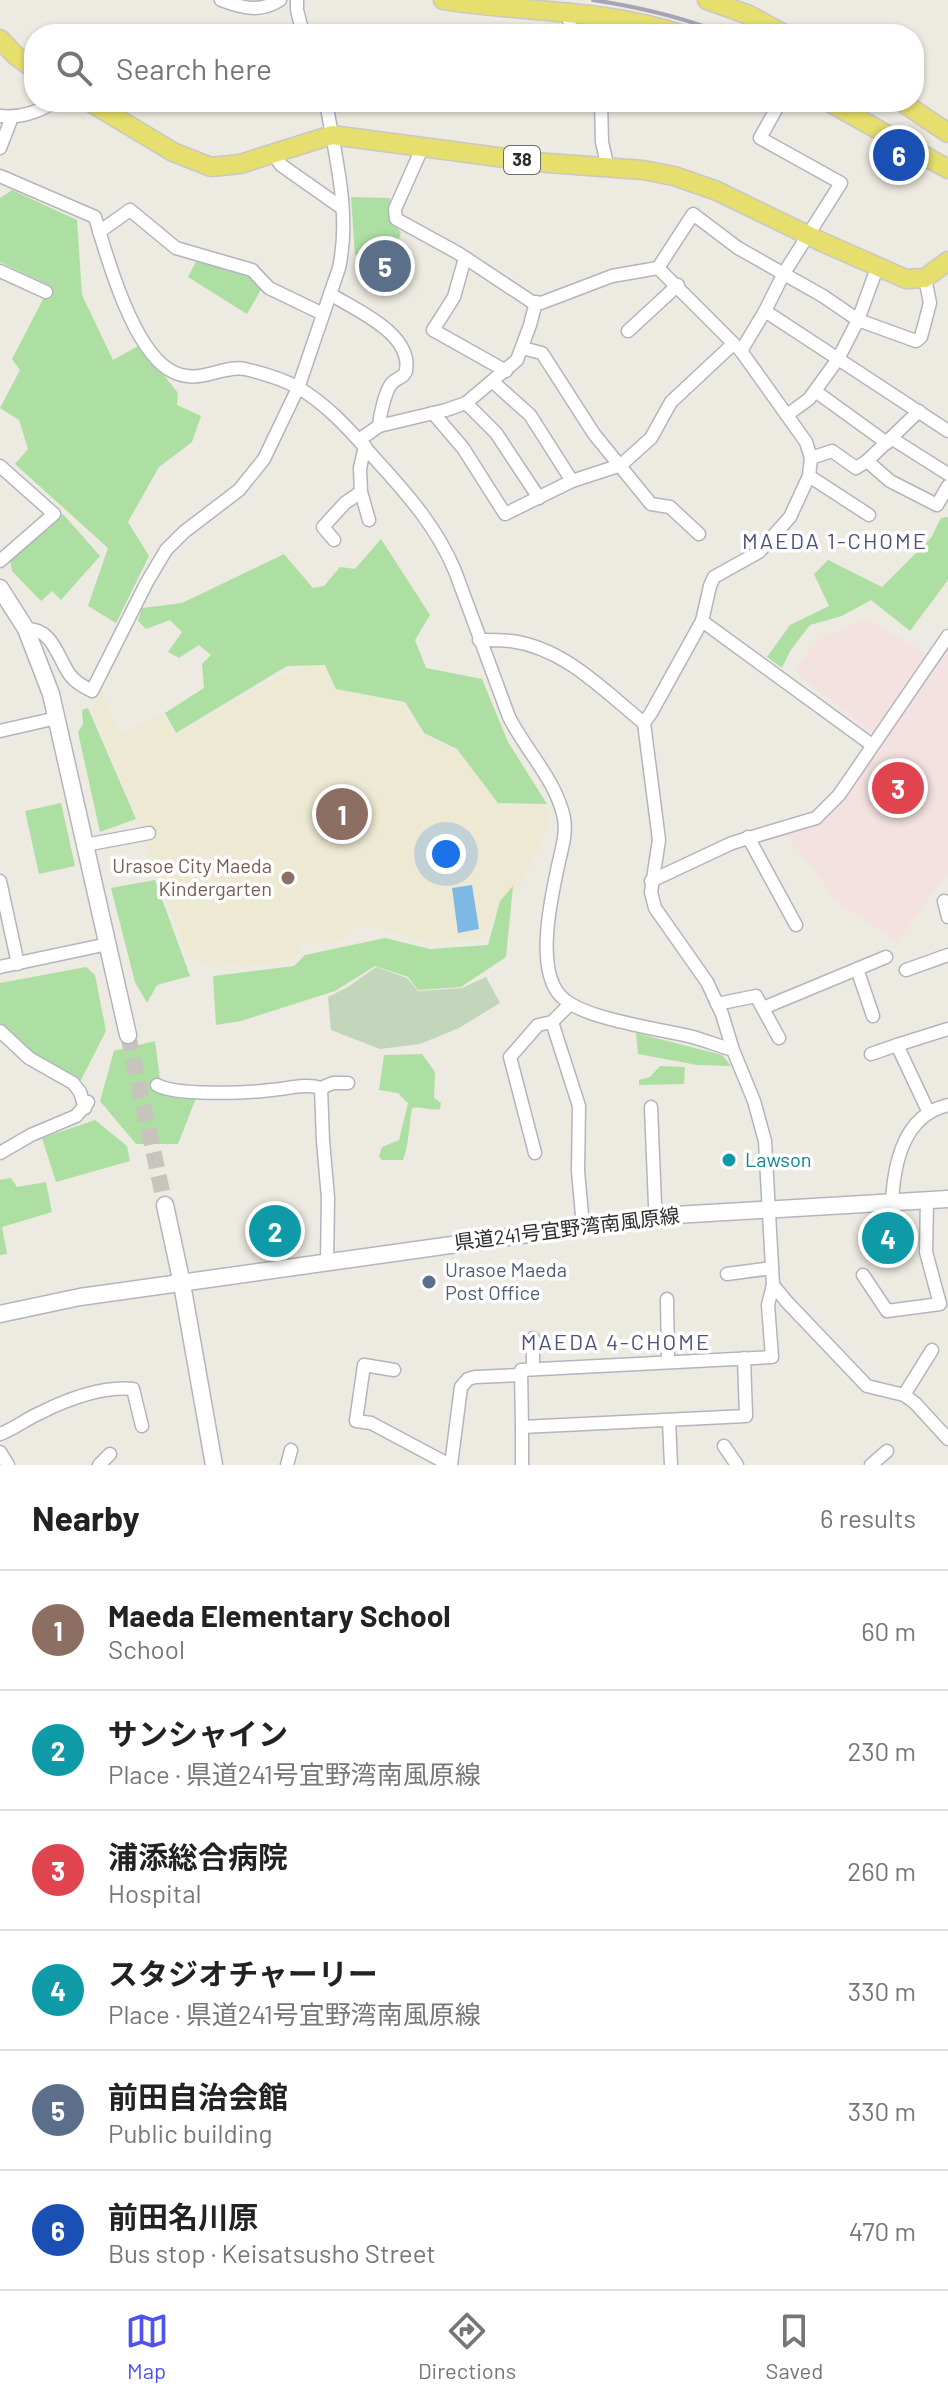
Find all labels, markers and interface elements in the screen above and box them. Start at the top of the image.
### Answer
search box [24,24,924,112]
icon: search [52,46,96,90]
text: Search here [116,50,272,86]
pin: 6 [873,125,925,185]
road number: 38 [504,146,540,174]
pin: 5 [359,236,411,296]
district label: MAEDA 1-CHOME [742,527,928,553]
pin: 3 [872,758,924,818]
pin: 1 [316,784,368,844]
your location [426,834,466,874]
place label: Urasoe City Maeda Kindergarten [112,853,272,900]
marker: Urasoe City Maeda Kindergarten [279,869,297,887]
place label: Lawson [745,1147,812,1171]
marker: Lawson [720,1151,738,1169]
pin: 2 [249,1201,301,1261]
street label: 県道241号宜野湾南風原線 [453,1202,681,1254]
pin: 4 [862,1208,914,1268]
place label: Urasoe Maeda Post Office [445,1257,567,1304]
marker: Urasoe Maeda Post Office [420,1273,438,1291]
district label: MAEDA 4-CHOME [521,1328,711,1354]
text: Nearby [32,1497,140,1538]
text: 6 results [820,1502,916,1533]
text: Maeda Elementary School [108,1597,451,1633]
text: 1 [53,1615,63,1646]
text: 60 m [861,1615,916,1646]
text: School [108,1633,185,1664]
text: サンシャイン [108,1715,288,1751]
text: 2 [51,1735,65,1766]
text: 230 m [847,1735,916,1766]
text: Place · 県道241号宜野湾南風原線 [108,1758,481,1789]
text: 浦添総合病院 [108,1838,288,1874]
text: 3 [51,1855,65,1886]
text: 260 m [847,1855,916,1886]
text: Hospital [108,1877,201,1908]
text: スタジオチャーリー [108,1955,378,1991]
text: 4 [50,1975,66,2006]
text: 330 m [848,1975,916,2006]
text: Place · 県道241号宜野湾南風原線 [108,1998,481,2029]
text: 前田自治会館 [108,2078,288,2114]
text: 5 [51,2095,65,2126]
text: 330 m [848,2095,916,2126]
text: Public building [108,2117,272,2148]
text: 前田名川原 [108,2198,258,2234]
text: 6 [51,2215,65,2246]
text: 470 m [849,2215,916,2246]
text: Bus stop · Keisatsusho Street [108,2237,436,2268]
tab: Map [125,2309,169,2383]
tab: Directions [418,2309,516,2383]
tab: Saved [766,2309,823,2383]

